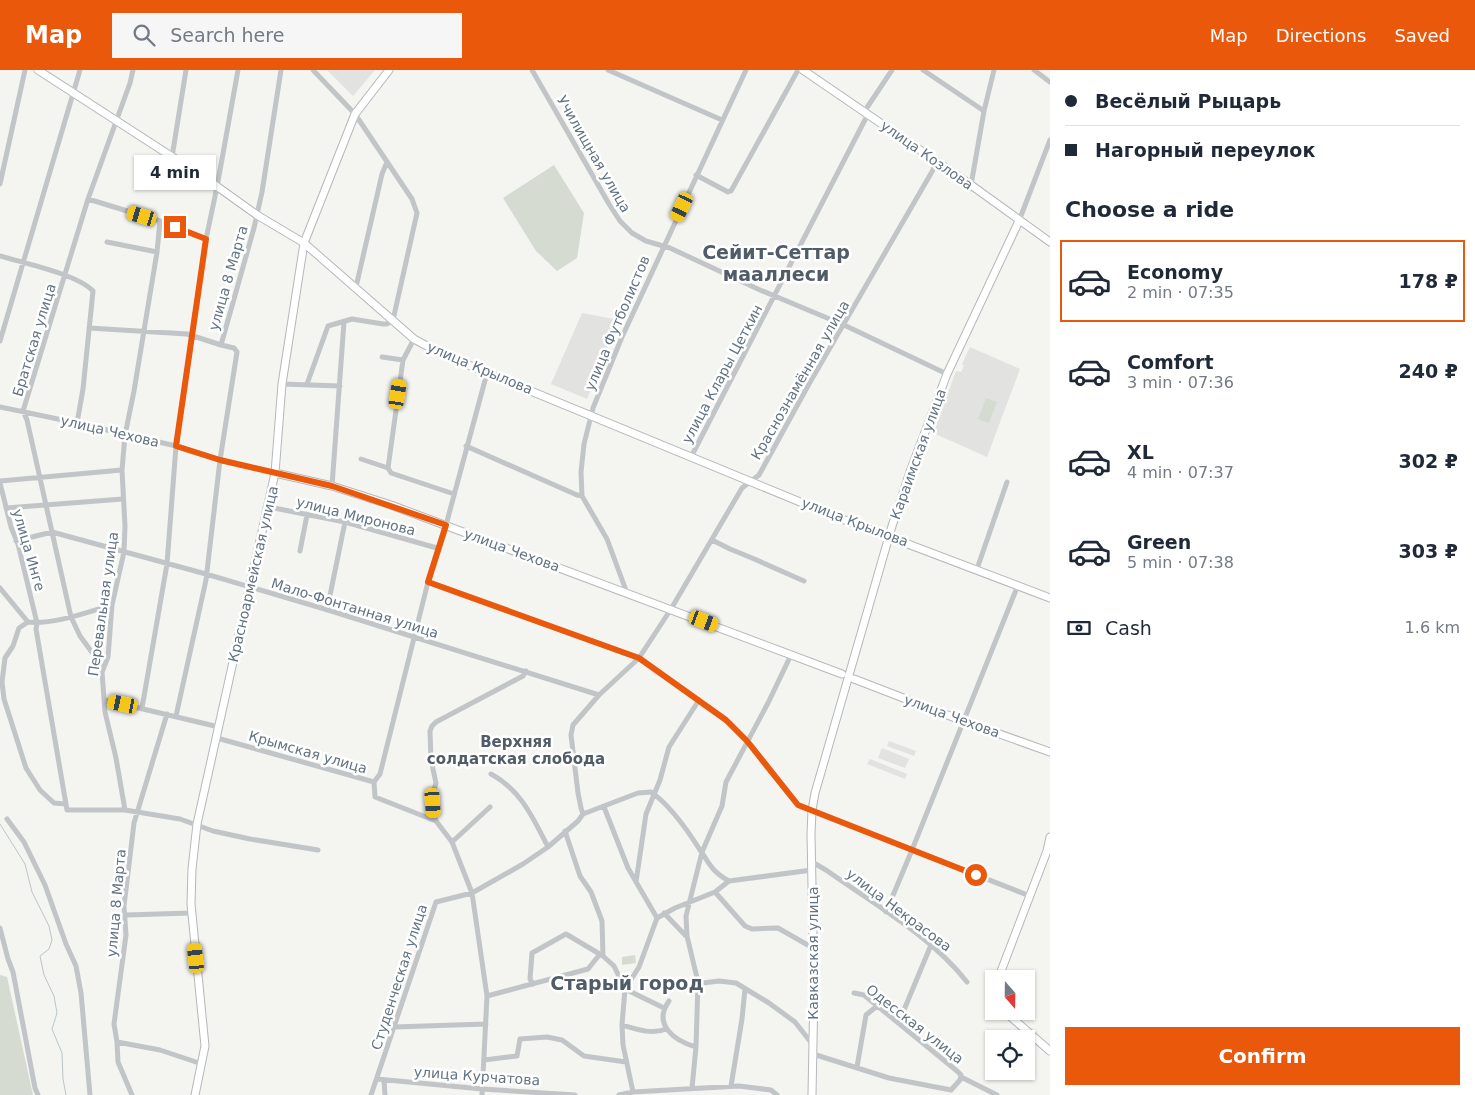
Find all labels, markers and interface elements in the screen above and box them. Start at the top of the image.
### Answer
search box [112,13,462,58]
text: Map [25,21,82,49]
icon: search [130,21,158,49]
text: Search here [170,24,284,46]
text: Map [1210,25,1248,46]
text: Directions [1276,25,1366,46]
text: Saved [1394,25,1450,46]
text: Весёлый Рыцарь [1095,90,1281,112]
street label: Училищная улица [554,93,634,215]
street label: улица Козлова [878,117,976,193]
text: Нагорный переулок [1095,139,1315,161]
callout: 4 min [134,154,216,190]
text: 4 min [150,163,200,182]
car [668,190,695,224]
text: Choose a ride [1065,197,1234,222]
car [125,204,158,228]
route end [164,216,186,238]
street label: улица 8 Марта [205,224,251,332]
district label: Сейит-Сеттар мааллеси [702,241,850,285]
street label: улица Футболистов [581,253,653,393]
icon: car [1067,259,1112,304]
text: Economy [1127,261,1223,283]
text: 178 ₽ [1399,270,1458,292]
street label: Братская улица [9,282,59,398]
text: 2 min · 07:35 [1127,283,1234,302]
street label: Краснознамённая улица [748,297,852,463]
street label: улица Клары Цеткин [679,302,765,446]
street label: улица Крылова [425,339,535,397]
icon: car [1067,349,1112,394]
text: Comfort [1127,351,1214,373]
text: 240 ₽ [1399,360,1458,382]
text: 3 min · 07:36 [1127,373,1234,392]
car [388,378,407,410]
street label: Караимская улица [887,387,949,521]
street label: улица Чехова [59,412,161,450]
icon: car [1067,439,1112,484]
text: XL [1127,441,1154,463]
text: 302 ₽ [1399,450,1458,472]
text: 4 min · 07:37 [1127,463,1234,482]
street label: Красноармейская улица [225,484,281,664]
street label: улица Миронова [295,493,417,539]
street label: улица Крылова [799,494,911,550]
street label: улица Инге [10,507,48,593]
street label: улица Чехова [462,525,562,575]
icon: car [1067,529,1112,574]
street label: Перевальная улица [85,531,121,677]
text: Green [1127,531,1191,553]
text: 303 ₽ [1399,540,1458,562]
text: 5 min · 07:38 [1127,553,1234,572]
street label: Мало-Фонтанная улица [269,575,441,641]
car [687,609,720,633]
icon: cash [1065,614,1093,642]
text: Cash [1105,617,1152,639]
text: 1.6 km [1405,618,1460,637]
street label: улица Чехова [902,691,1002,741]
car [106,694,139,714]
street label: Крымская улица [247,727,369,777]
district label: Верхняя солдатская слобода [427,733,605,768]
car [424,788,441,818]
street label: улица 8 Марта [103,848,129,958]
route start [965,864,987,886]
street label: улица Некрасова [843,865,955,955]
street label: Кавказская улица [805,886,821,1020]
street label: Студенческая улица [368,902,430,1052]
car [186,942,205,974]
north arrow [985,970,1035,1020]
map controls [985,970,1035,1080]
district label: Старый город [550,972,704,994]
street label: Одесская улица [863,981,967,1067]
button: Confirm [1065,1027,1460,1085]
button: locate [985,1030,1035,1080]
street label: улица Курчатова [413,1064,541,1088]

